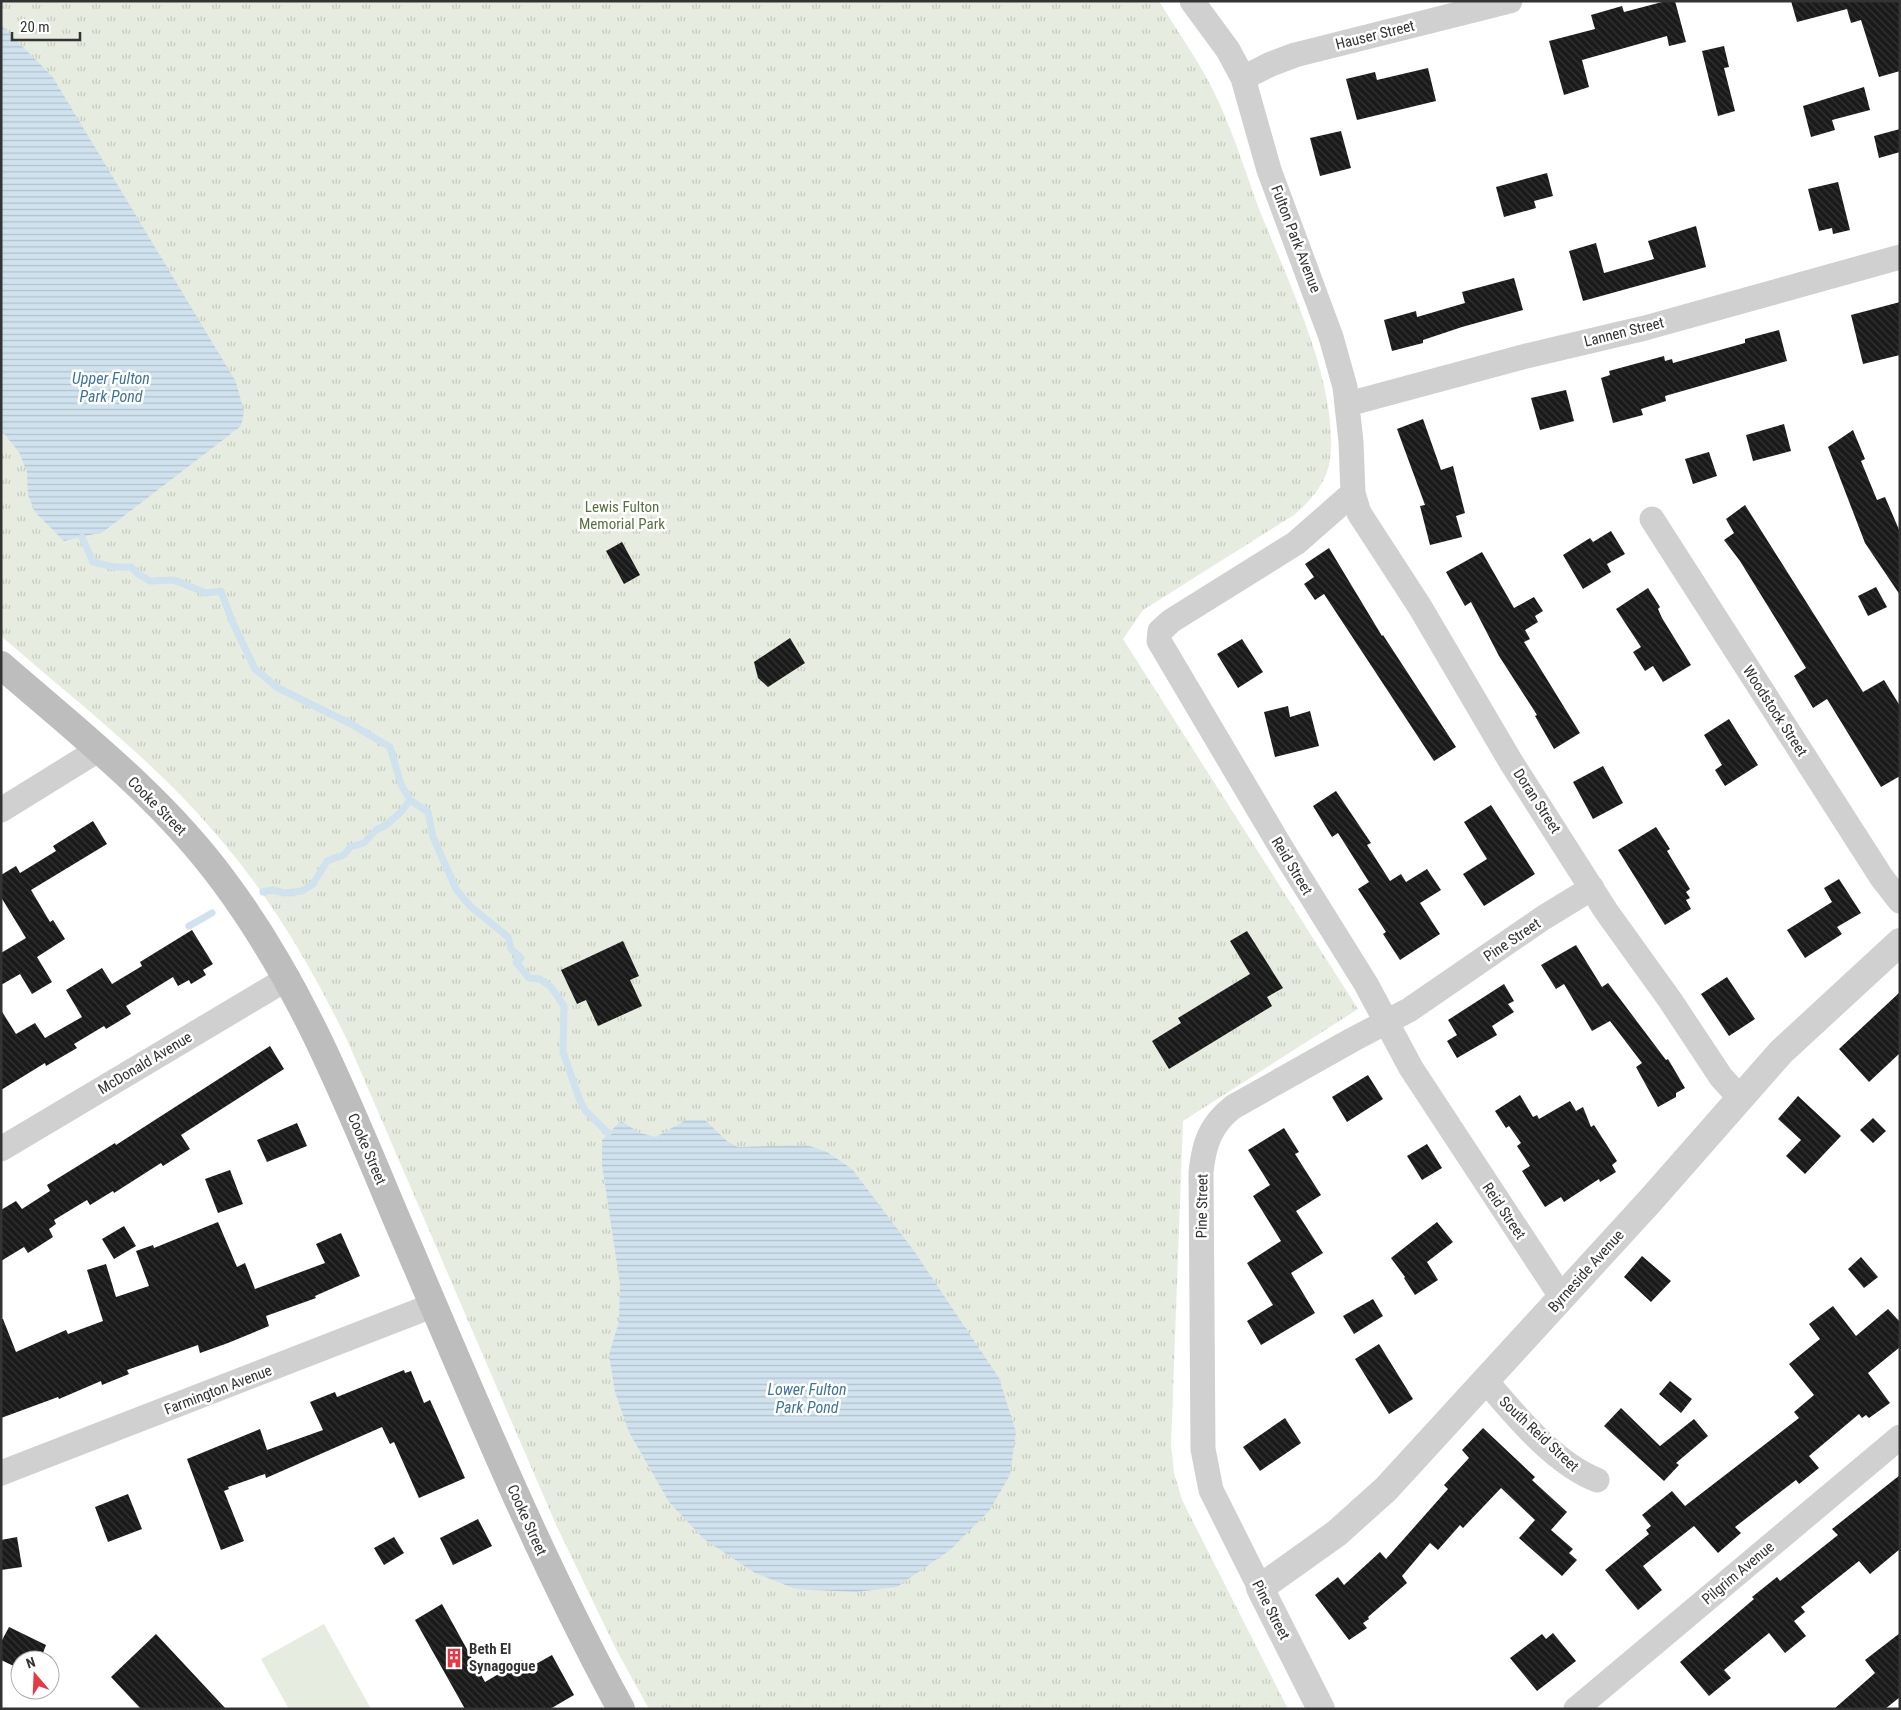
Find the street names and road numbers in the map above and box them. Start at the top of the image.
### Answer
street label: Hauser Street [1334,16,1416,54]
street label: Fulton Park Avenue [1267,183,1325,295]
street label: Lannen Street [1582,313,1666,351]
street label: Woodstock Street [1739,662,1811,760]
street label: Doran Street [1509,765,1565,837]
street label: Cooke Street [124,773,190,839]
street label: Reid Street [1268,834,1316,898]
street label: Pine Street [1480,914,1544,966]
street label: McDonald Avenue [95,1028,195,1098]
street label: Cooke Street [344,1111,390,1187]
street label: Pine Street [1192,1174,1212,1238]
street label: Reid Street [1479,1179,1529,1243]
street label: Byrneside Avenue [1544,1226,1628,1316]
street label: Farmington Avenue [162,1361,274,1419]
street label: South Reid Street [1496,1393,1582,1475]
street label: Cooke Street [503,1482,551,1558]
street label: Pilgrim Avenue [1698,1538,1778,1608]
street label: Pine Street [1248,1577,1294,1643]

